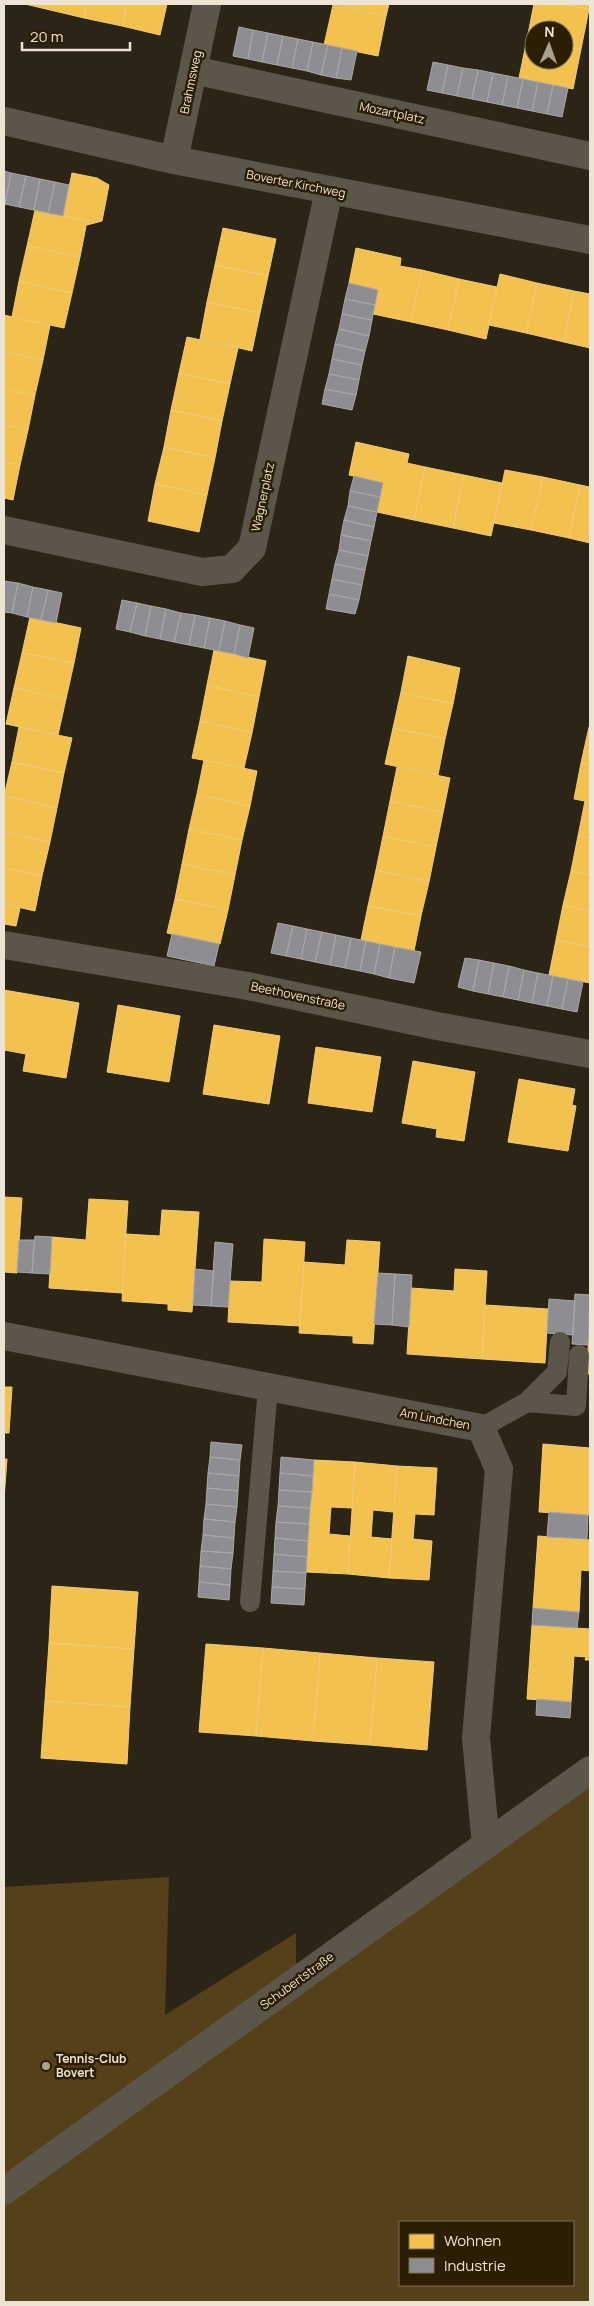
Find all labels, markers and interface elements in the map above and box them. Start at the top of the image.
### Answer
scale bar [22,20,130,52]
north arrow [524,20,574,70]
text: N [544,22,555,41]
text: 20 m [30,26,63,47]
street label: Brahmsweg [175,49,206,115]
street label: Mozartplatz [358,97,426,128]
street label: Boverter Kirchweg [245,166,347,201]
street label: Wagnerplatz [247,461,278,533]
street label: Beethovenstraße [249,977,347,1014]
street label: Am Lindchen [399,1403,472,1434]
street label: Schubertstraße [256,1948,337,2013]
place label: Tennis-Club Bovert [56,2050,126,2081]
marker: Tennis-Club Bovert [40,2060,52,2072]
legend [399,2221,574,2286]
text: Wohnen [444,2230,501,2251]
text: Industrie [444,2255,506,2276]

